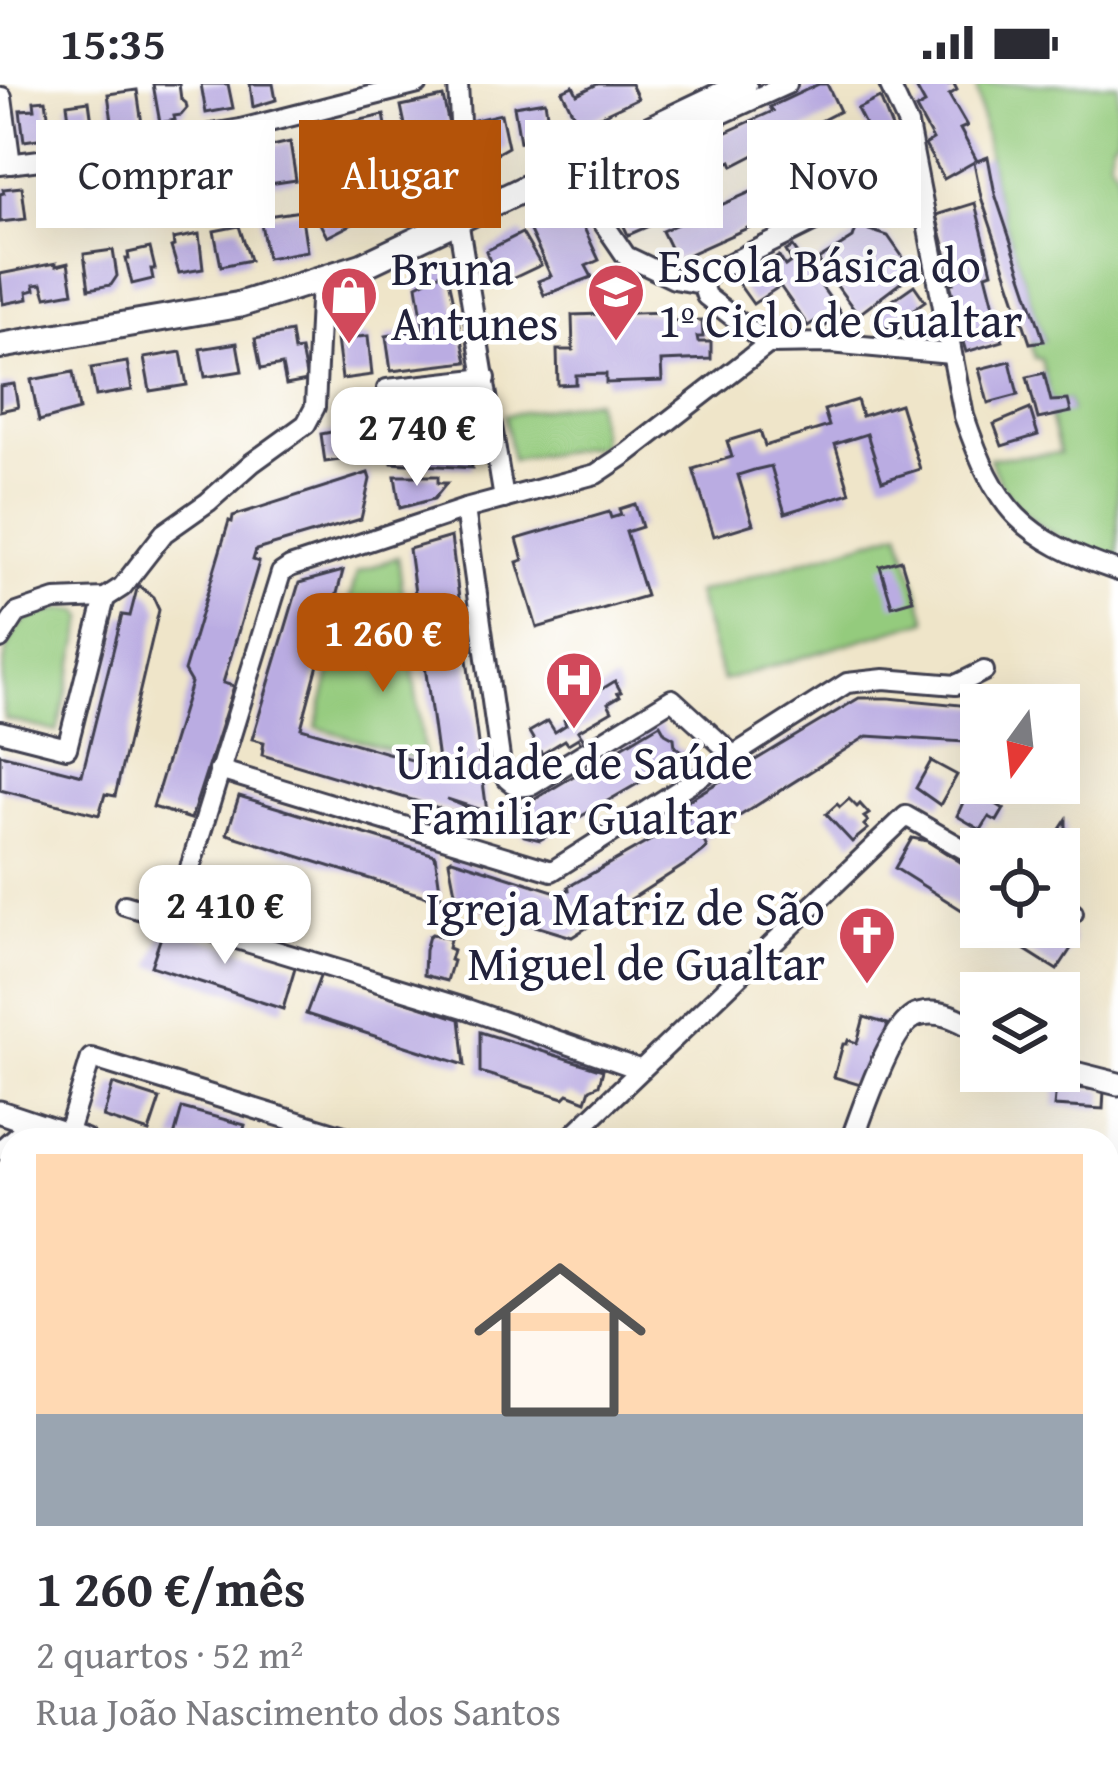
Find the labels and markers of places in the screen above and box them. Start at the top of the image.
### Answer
place label: Escola Básica do 1º Ciclo de Gualtar [658,229,1023,355]
place label: Bruna Antunes [391,232,559,358]
school or university icon: Escola Básica do 1º Ciclo de Gualtar [585,261,647,343]
shop icon: Bruna Antunes [318,264,380,346]
pin: 2 740 € [306,387,528,489]
pin: 1 260 € [272,593,494,695]
hospital icon: Unidade de Saúde Familiar Gualtar [543,649,605,731]
place label: Unidade de Saúde Familiar Gualtar [395,726,753,852]
pin: 2 410 € [114,865,336,967]
place label: Igreja Matriz de São Miguel de Gualtar [425,872,825,998]
church icon: Igreja Matriz de São Miguel de Gualtar [836,904,898,986]

